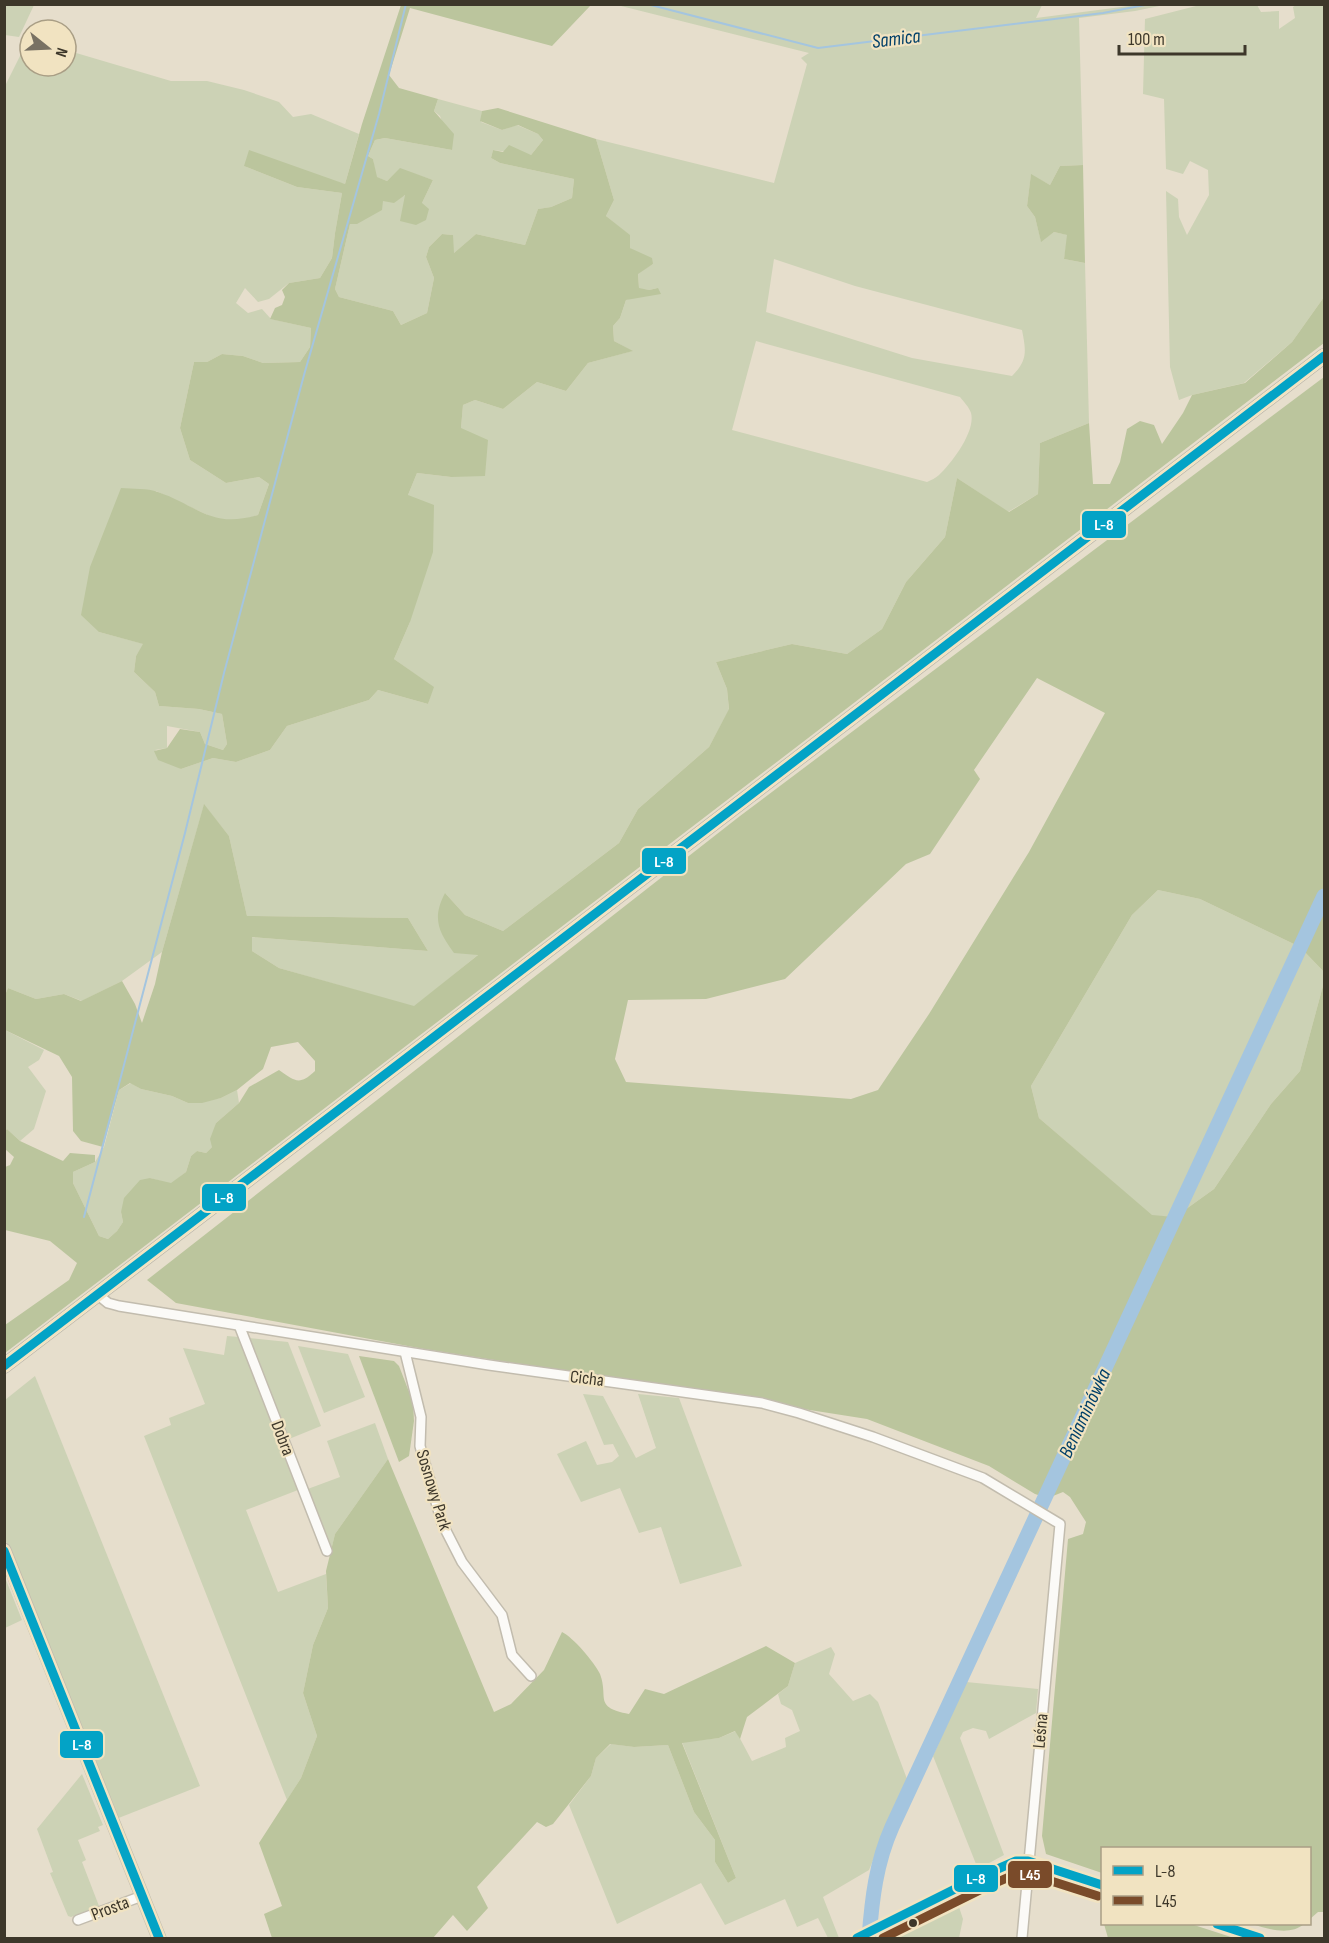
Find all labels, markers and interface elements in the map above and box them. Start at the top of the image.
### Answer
north arrow [18,18,78,78]
scale bar [1119,18,1245,56]
water label: Samica [871,24,922,54]
text: 100 m [1128,29,1165,50]
text: N [50,45,71,59]
line badge: L-8 [1081,510,1127,539]
text: L-8 [1094,516,1114,535]
line badge: L-8 [641,847,687,875]
text: L-8 [654,853,674,872]
line badge: L-8 [201,1183,247,1212]
text: L-8 [214,1189,234,1208]
water label: Beniaminówka [1054,1365,1116,1462]
street label: Cicha [569,1366,605,1391]
street label: Dobra [266,1418,299,1459]
street label: Sosnowy Park [411,1447,456,1533]
street label: Leśna [1029,1713,1052,1749]
line badge: L-8 [59,1730,104,1759]
text: L-8 [72,1736,92,1755]
legend [1101,1847,1311,1925]
line badge: L45 [1007,1860,1053,1889]
text: L-8 [1155,1861,1175,1882]
line badge: L-8 [953,1864,999,1893]
text: L45 [1019,1866,1041,1885]
text: L-8 [966,1870,986,1889]
text: L45 [1155,1891,1177,1912]
street label: Prosta [88,1892,132,1925]
unlabelled marker [907,1917,919,1929]

